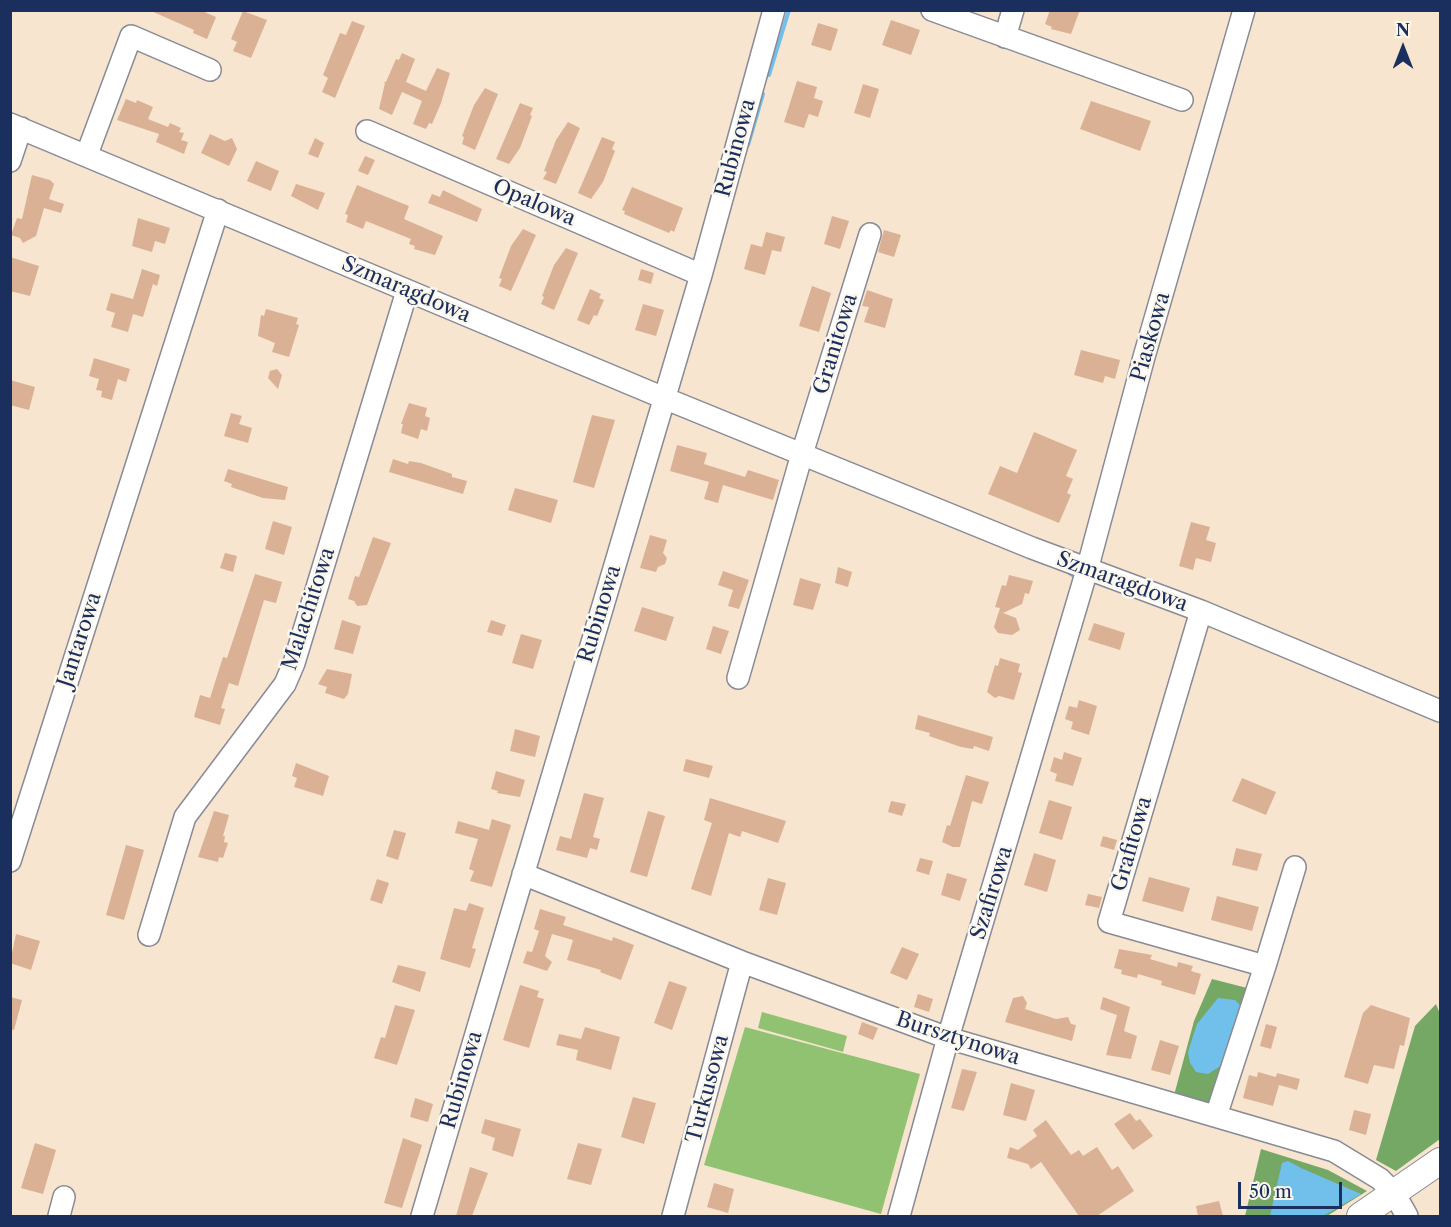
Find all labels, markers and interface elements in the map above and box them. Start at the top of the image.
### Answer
north arrow [1373,18,1433,78]
text: N [1396,20,1410,40]
street label: Rubinowa [711,96,761,200]
street label: Opalowa [489,174,579,232]
street label: Szmaragdowa [338,252,474,328]
street label: Piaskowa [1126,289,1176,385]
street label: Granitowa [809,291,863,397]
street label: Malachitowa [277,544,341,674]
street label: Szmaragdowa [1053,547,1191,617]
street label: Rubinowa [573,562,627,666]
street label: Jantarowa [53,589,107,691]
street label: Grafitowa [1106,794,1158,894]
street label: Szafirowa [966,843,1018,943]
street label: Bursztynowa [893,1007,1023,1071]
street label: Rubinowa [436,1028,488,1132]
street label: Turkusowa [681,1032,735,1146]
scale bar [1241,1170,1344,1208]
text: 50 m [1249,1181,1292,1203]

